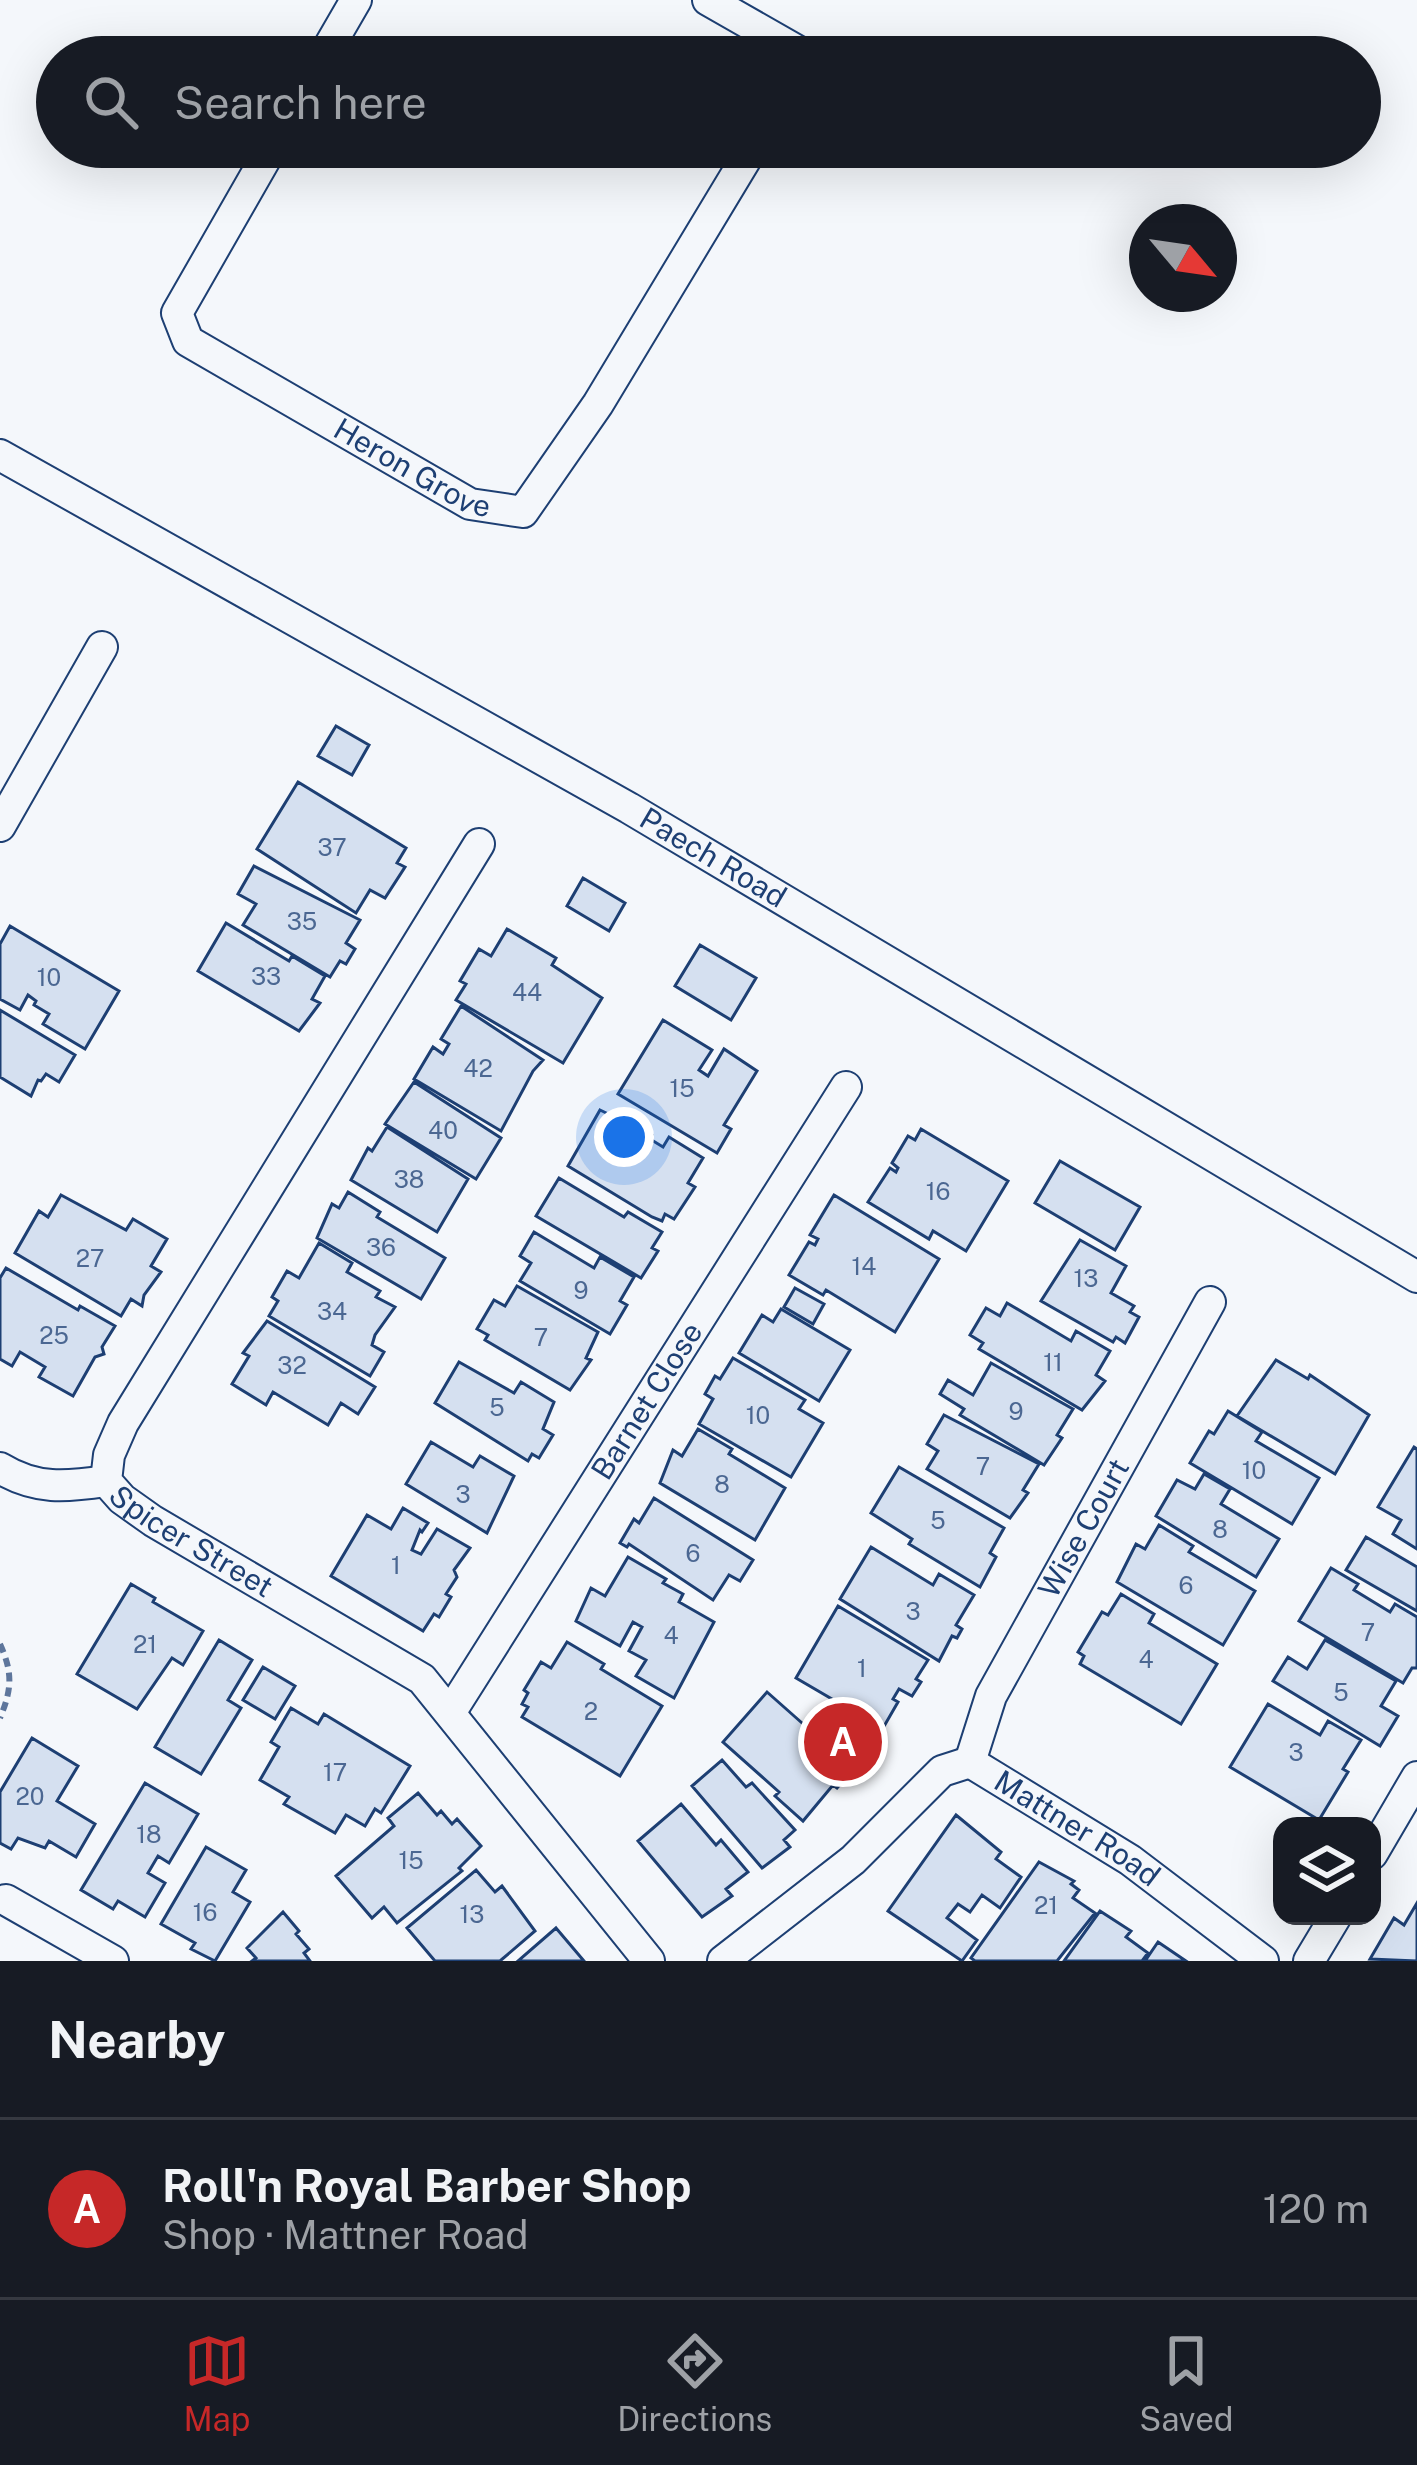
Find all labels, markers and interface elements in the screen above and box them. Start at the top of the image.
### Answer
search box [36,36,1381,168]
icon: search [78,69,144,135]
text: Search here [174,76,427,129]
north arrow [1129,204,1237,312]
street label: Heron Grove [328,410,493,524]
street label: Paech Road [634,800,793,915]
house number: 37 [317,833,347,861]
house number: 35 [287,907,317,935]
house number: 33 [251,962,281,990]
house number: 10 [37,963,61,991]
house number: 44 [512,978,542,1006]
house number: 42 [463,1054,493,1082]
house number: 15 [669,1074,695,1102]
your location [594,1107,654,1167]
house number: 40 [428,1116,458,1144]
house number: 38 [394,1165,424,1193]
house number: 16 [926,1177,950,1205]
house number: 36 [366,1233,396,1261]
house number: 27 [76,1244,104,1272]
house number: 14 [852,1252,876,1280]
house number: 13 [1074,1264,1098,1292]
house number: 9 [574,1276,589,1304]
house number: 34 [317,1297,347,1325]
street label: Barnet Close [583,1315,710,1486]
house number: 25 [39,1321,69,1349]
house number: 7 [534,1323,548,1351]
house number: 11 [1043,1348,1063,1376]
house number: 32 [277,1351,307,1379]
house number: 5 [489,1393,505,1421]
house number: 9 [1009,1397,1024,1425]
house number: 10 [746,1401,770,1429]
house number: 7 [976,1452,990,1480]
street label: Wise Court [1030,1452,1136,1604]
house number: 10 [1242,1456,1266,1484]
house number: 8 [714,1470,730,1498]
street label: Spicer Street [102,1478,280,1604]
house number: 3 [455,1480,471,1508]
house number: 5 [930,1506,946,1534]
house number: 8 [1212,1515,1228,1543]
house number: 6 [686,1539,700,1567]
house number: 1 [391,1551,401,1579]
house number: 6 [1179,1571,1193,1599]
house number: 3 [905,1597,921,1625]
house number: 7 [1361,1618,1375,1646]
house number: 4 [663,1621,679,1649]
house number: 21 [133,1630,157,1658]
house number: 4 [1138,1645,1154,1673]
house number: 1 [857,1654,867,1682]
house number: 5 [1333,1678,1349,1706]
house number: 2 [584,1697,598,1725]
pin: A [804,1697,882,1787]
house number: 3 [1288,1738,1304,1766]
house number: 17 [323,1758,347,1786]
street label: Mattner Road [988,1762,1168,1893]
house number: 20 [16,1782,45,1810]
map controls [1273,1817,1381,1925]
button: layers [1273,1817,1381,1925]
house number: 18 [136,1820,162,1848]
house number: 15 [398,1846,424,1874]
house number: 21 [1034,1891,1058,1919]
house number: 16 [193,1898,217,1926]
house number: 13 [460,1900,484,1928]
text: Nearby [48,2010,225,2069]
text: Roll'n Royal Barber Shop [162,2159,692,2212]
text: A [73,2186,101,2232]
text: 120 m [1263,2186,1369,2232]
text: Shop · Mattner Road [162,2212,529,2258]
tab: Map [183,2328,250,2438]
tab: Directions [617,2328,772,2438]
tab: Saved [1139,2328,1234,2438]

